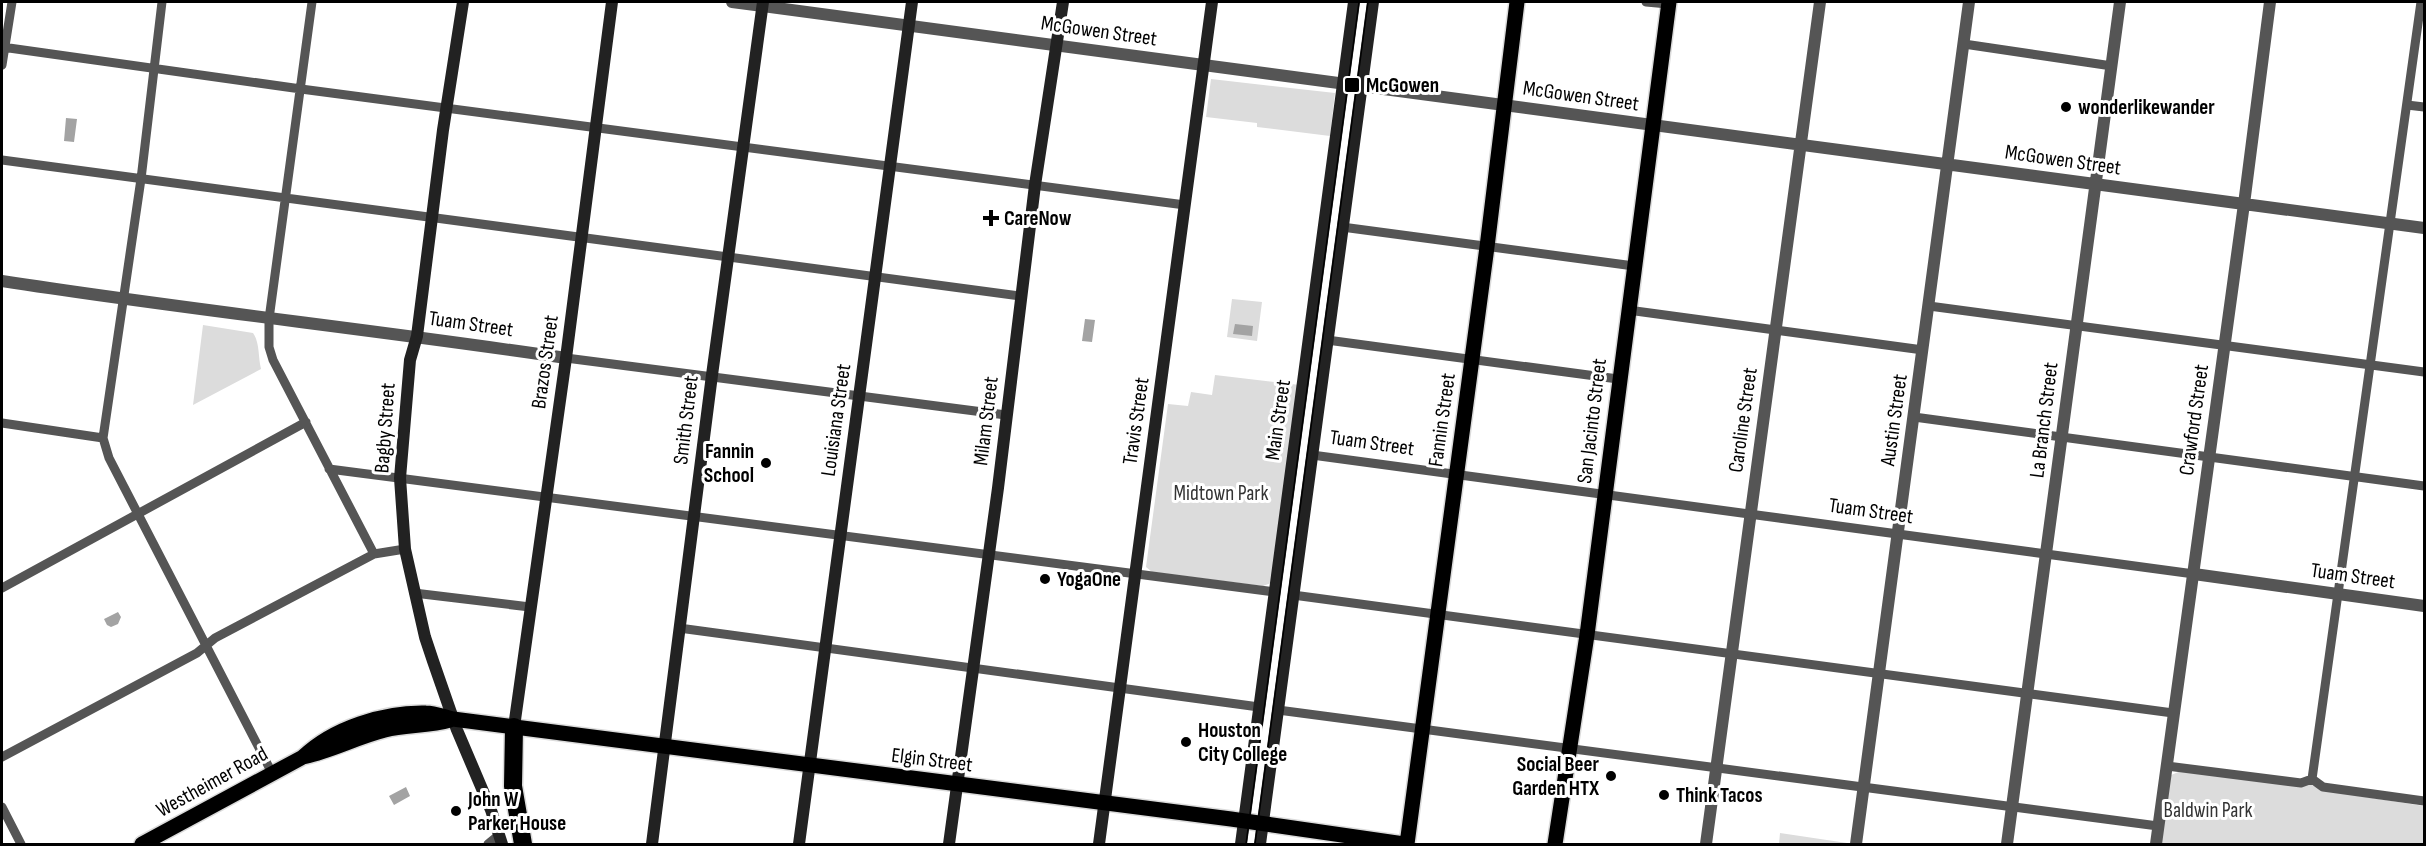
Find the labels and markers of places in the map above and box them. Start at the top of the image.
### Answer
place label: McGowen [1366,73,1439,98]
marker: McGowen [1343,76,1361,94]
place label: wonderlikewander [2078,95,2215,120]
marker: wonderlikewander [2059,100,2073,114]
place label: CareNow [1004,206,1072,231]
marker: CareNow [982,209,1000,227]
place label: Fannin School [704,439,754,488]
marker: Fannin School [759,456,773,470]
place label: YogaOne [1057,567,1121,592]
marker: YogaOne [1038,572,1052,586]
place label: Houston City College [1198,718,1287,767]
marker: Houston City College [1179,735,1193,749]
place label: Social Beer Garden HTX [1512,752,1600,801]
marker: Social Beer Garden HTX [1604,769,1618,783]
place label: Think Tacos [1676,783,1763,808]
place label: John W Parker House [467,787,566,836]
marker: Think Tacos [1657,788,1671,802]
marker: John W Parker House [449,804,463,818]

